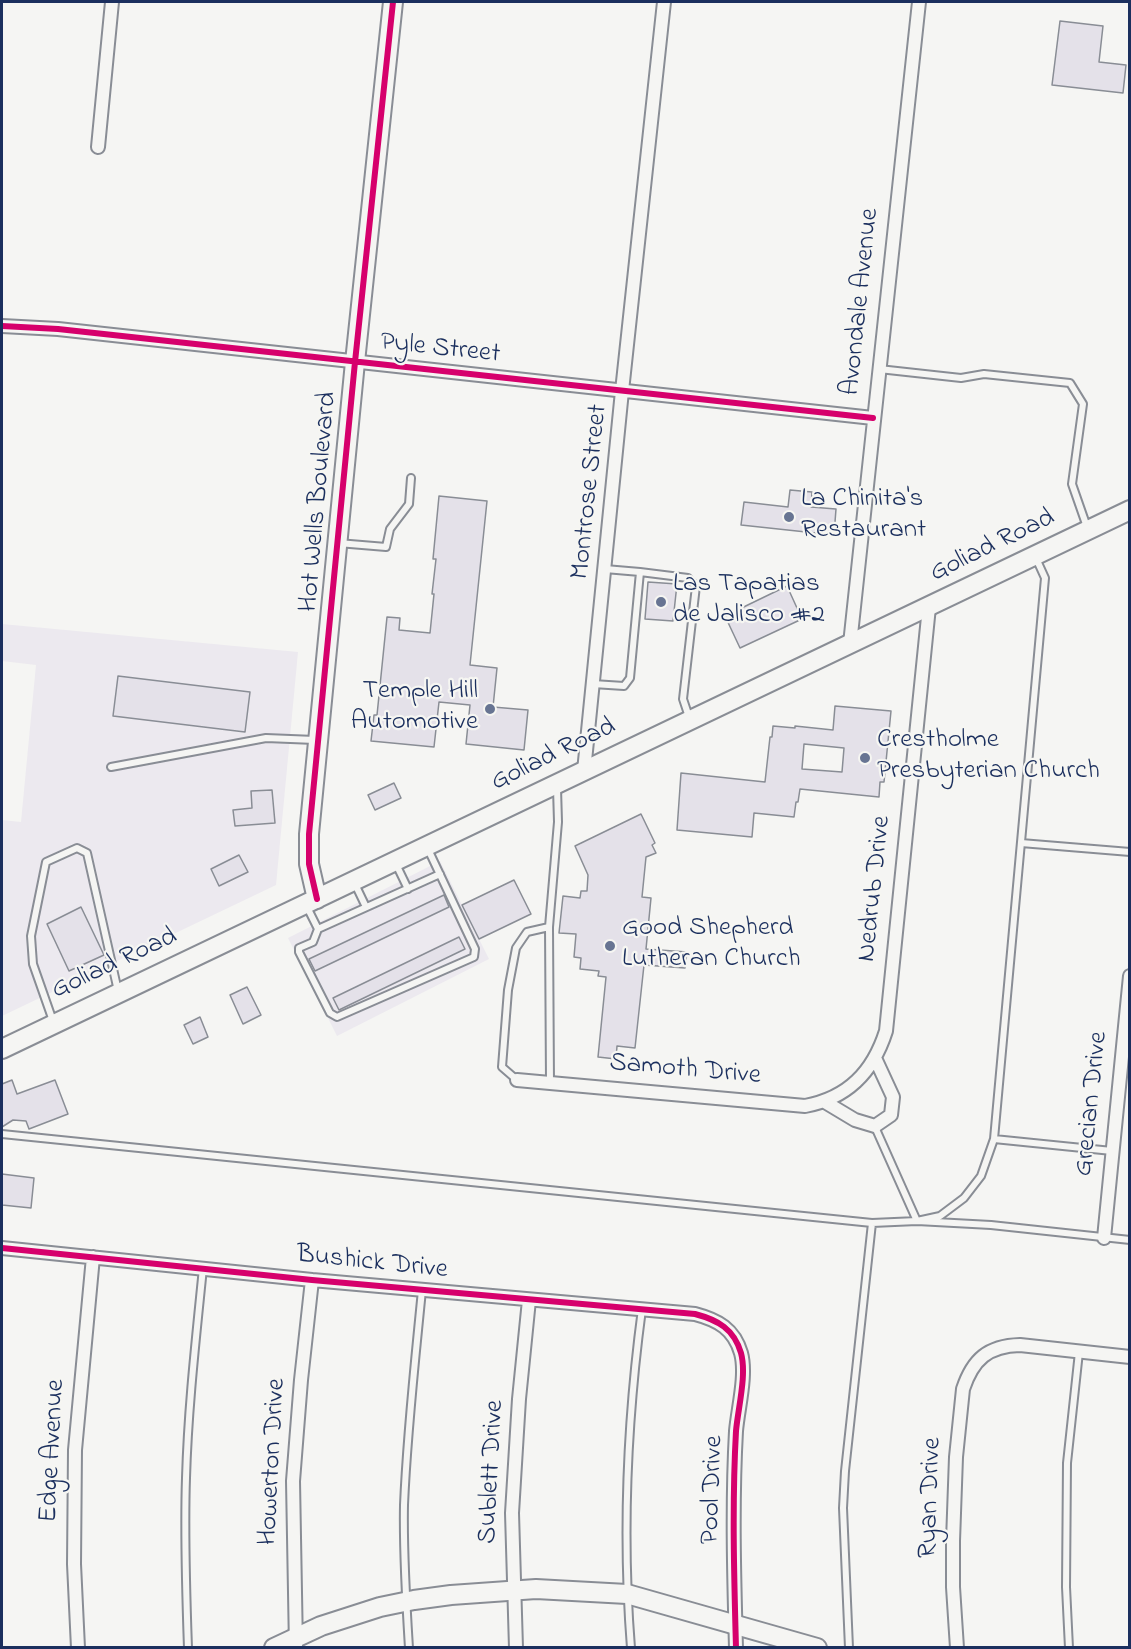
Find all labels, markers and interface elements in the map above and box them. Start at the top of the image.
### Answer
street label: Avondale Avenue [836,207,888,397]
street label: Pyle Street [378,328,502,372]
street label: Hot Wells Boulevard [294,391,346,613]
street label: Montrose Street [566,403,616,581]
place label: La Chinita's Restaurant [801,485,926,548]
street label: Goliad Road [925,503,1061,591]
marker: La Chinita's Restaurant [782,510,796,524]
place label: Las Tapatias de Jalisco #2 [673,570,825,633]
marker: Las Tapatias de Jalisco #2 [654,595,668,609]
place label: Temple Hill Automotive [351,677,478,740]
marker: Temple Hill Automotive [483,702,497,716]
street label: Goliad Road [486,712,622,800]
place label: Crestholme Presbyterian Church [877,726,1100,789]
marker: Crestholme Presbyterian Church [858,751,872,765]
street label: Nedrub Drive [852,814,900,964]
place label: Good Shepherd Lutheran Church [622,914,801,977]
street label: Goliad Road [47,922,183,1008]
marker: Good Shepherd Lutheran Church [603,939,617,953]
street label: Grecian Drive [1069,1030,1117,1178]
street label: Samoth Drive [608,1048,762,1094]
street label: Bushick Drive [295,1240,449,1288]
street label: Howerton Drive [253,1378,295,1546]
street label: Edge Avenue [34,1379,74,1523]
street label: Sublett Drive [473,1399,513,1545]
street label: Pool Drive [696,1435,732,1545]
street label: Ryan Drive [914,1437,950,1559]

